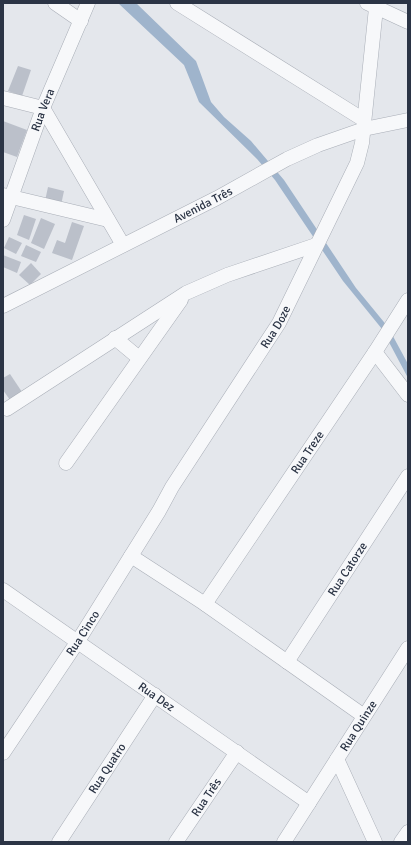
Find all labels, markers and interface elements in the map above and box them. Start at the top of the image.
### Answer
street label: Rua Vera [28,86,58,134]
street label: Avenida Três [171,183,235,226]
street label: Rua Doze [257,303,294,351]
street label: Rua Treze [287,428,327,477]
street label: Rua Catorze [324,539,371,599]
street label: Rua Cinco [63,608,103,659]
street label: Rua Dez [135,679,178,715]
street label: Rua Quinze [336,697,380,754]
street label: Rua Quatro [85,740,129,796]
street label: Rua Três [188,775,225,819]

